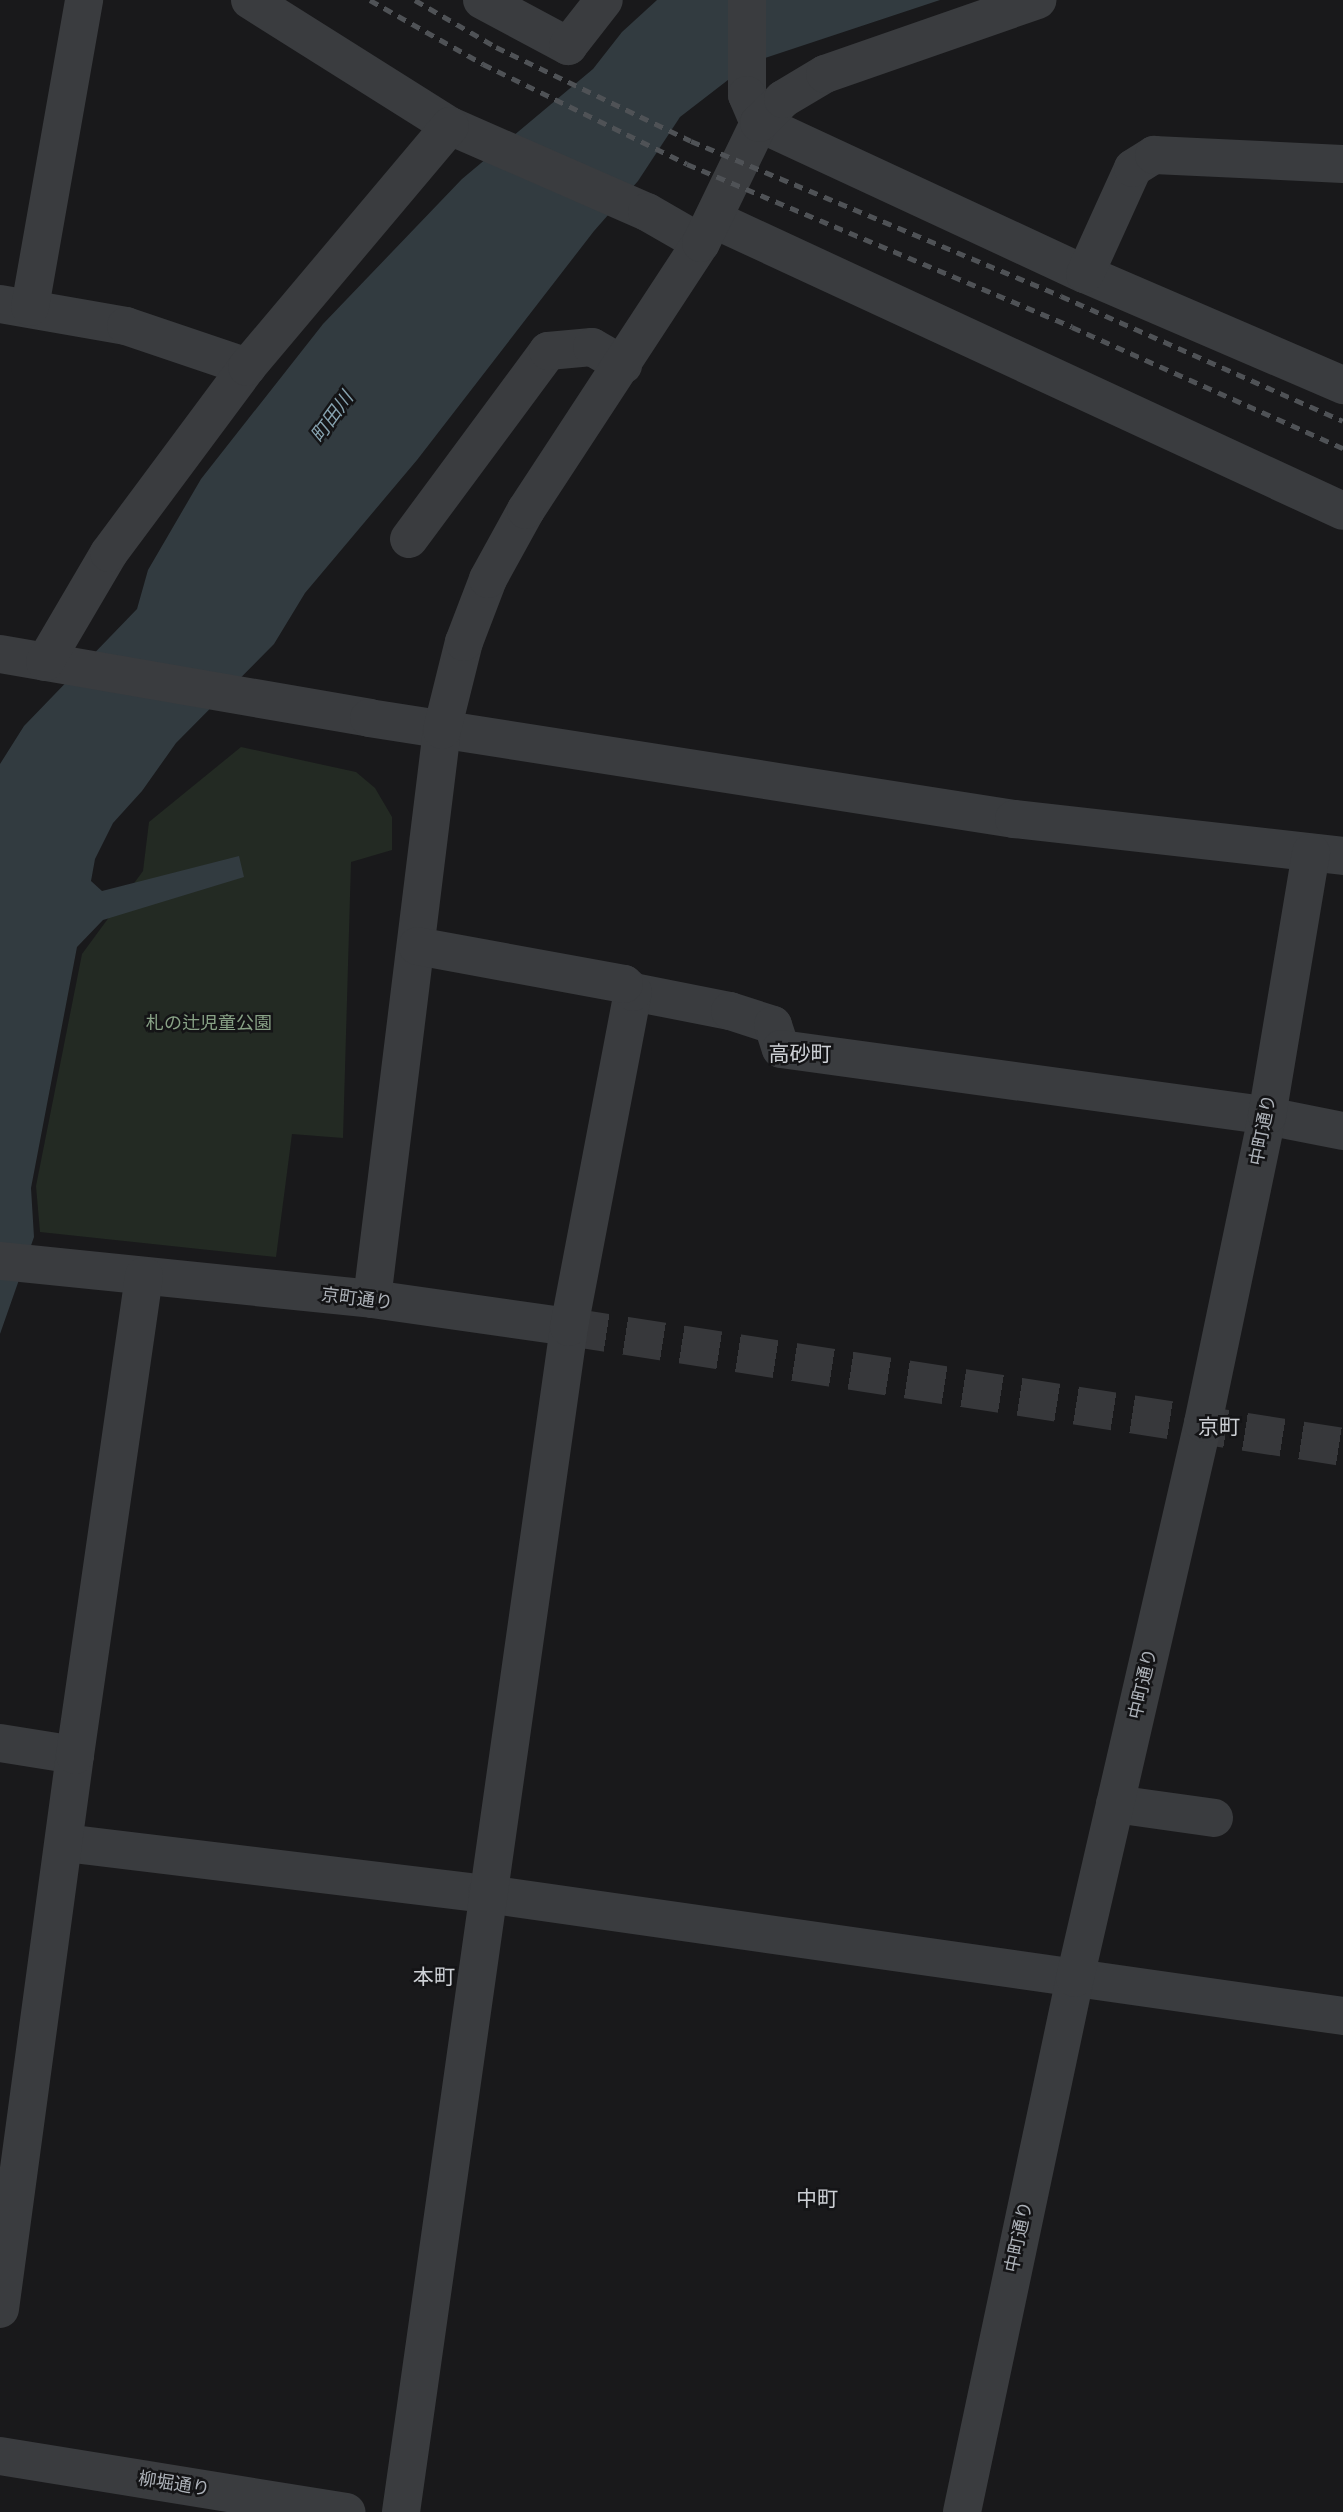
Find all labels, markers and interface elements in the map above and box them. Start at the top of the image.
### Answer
water label: 町田川 [306,387,358,447]
park label: 札の辻児童公園 [146,1012,272,1034]
district label: 高砂町 [769,1041,831,1067]
street label: 中町通り [1246,1093,1280,1167]
street label: 京町通り [320,1284,394,1314]
district label: 京町 [1198,1414,1240,1440]
street label: 中町通り [1124,1646,1162,1722]
district label: 本町 [413,1964,455,1990]
district label: 中町 [796,2186,838,2212]
street label: 中町通り [1001,2200,1037,2274]
street label: 柳堀通り [137,2468,211,2500]

